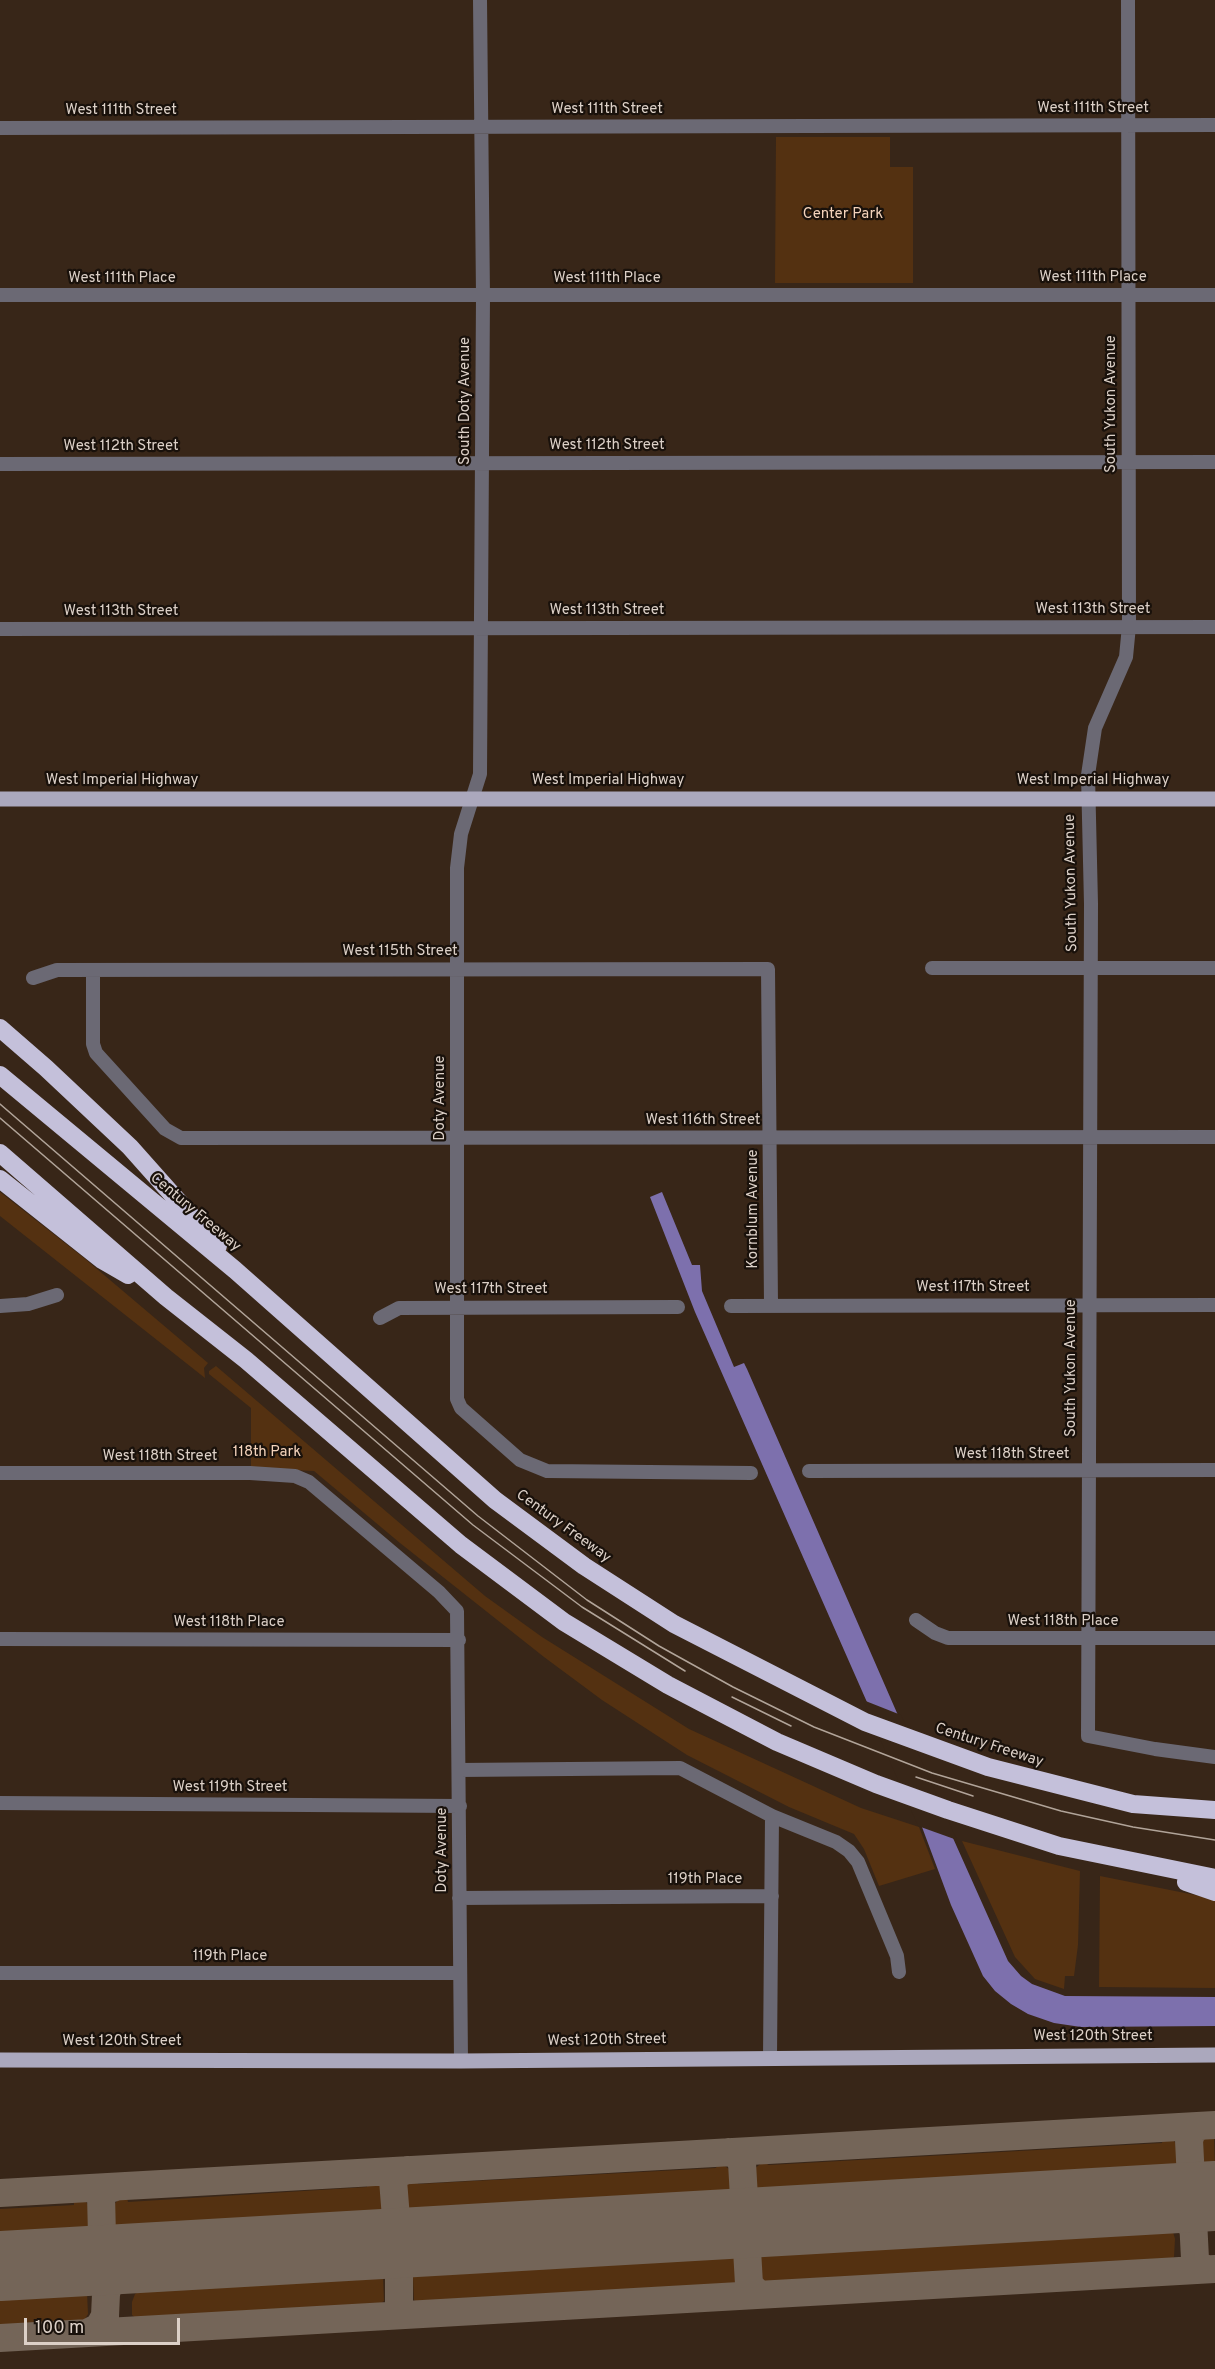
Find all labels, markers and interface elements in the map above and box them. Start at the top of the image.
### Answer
street label: West 111th Street [1037,100,1149,118]
street label: West 111th Street [551,101,663,119]
street label: West 111th Street [65,102,177,120]
park label: Center Park [803,206,883,224]
street label: West 111th Place [1039,269,1147,287]
street label: West 111th Place [68,270,176,288]
street label: West 111th Place [553,270,661,288]
street label: South Yukon Avenue [1103,335,1121,473]
street label: South Doty Avenue [457,337,475,465]
street label: West 112th Street [549,437,665,455]
street label: West 112th Street [63,438,179,456]
street label: West 113th Street [1036,601,1150,619]
street label: West 113th Street [550,602,664,620]
street label: West 113th Street [64,603,178,621]
street label: West Imperial Highway [46,772,198,790]
street label: West Imperial Highway [532,772,684,790]
street label: West Imperial Highway [1017,772,1169,790]
street label: South Yukon Avenue [1062,814,1082,952]
street label: West 115th Street [342,943,458,961]
street label: Doty Avenue [432,1055,450,1141]
street label: West 116th Street [645,1112,761,1130]
street label: Kornblum Avenue [745,1149,763,1269]
street label: Century Freeway [146,1170,244,1256]
street label: West 117th Street [916,1279,1030,1297]
street label: West 117th Street [434,1281,548,1299]
street label: South Yukon Avenue [1063,1299,1081,1437]
park label: 118th Park [233,1444,301,1462]
street label: West 118th Street [954,1446,1070,1464]
street label: West 118th Street [102,1448,218,1466]
street label: Century Freeway [512,1487,614,1567]
street label: West 118th Place [1008,1613,1118,1631]
street label: West 118th Place [174,1614,284,1632]
street label: Century Freeway [933,1720,1045,1772]
street label: West 119th Street [172,1779,288,1797]
street label: Doty Avenue [434,1807,452,1893]
street label: 119th Place [668,1871,742,1889]
street label: 119th Place [193,1948,267,1966]
street label: West 120th Street [1033,2028,1153,2046]
street label: West 120th Street [547,2031,667,2051]
street label: West 120th Street [62,2033,182,2051]
scale bar [27,2306,183,2344]
text: 100 m [35,2317,84,2340]

